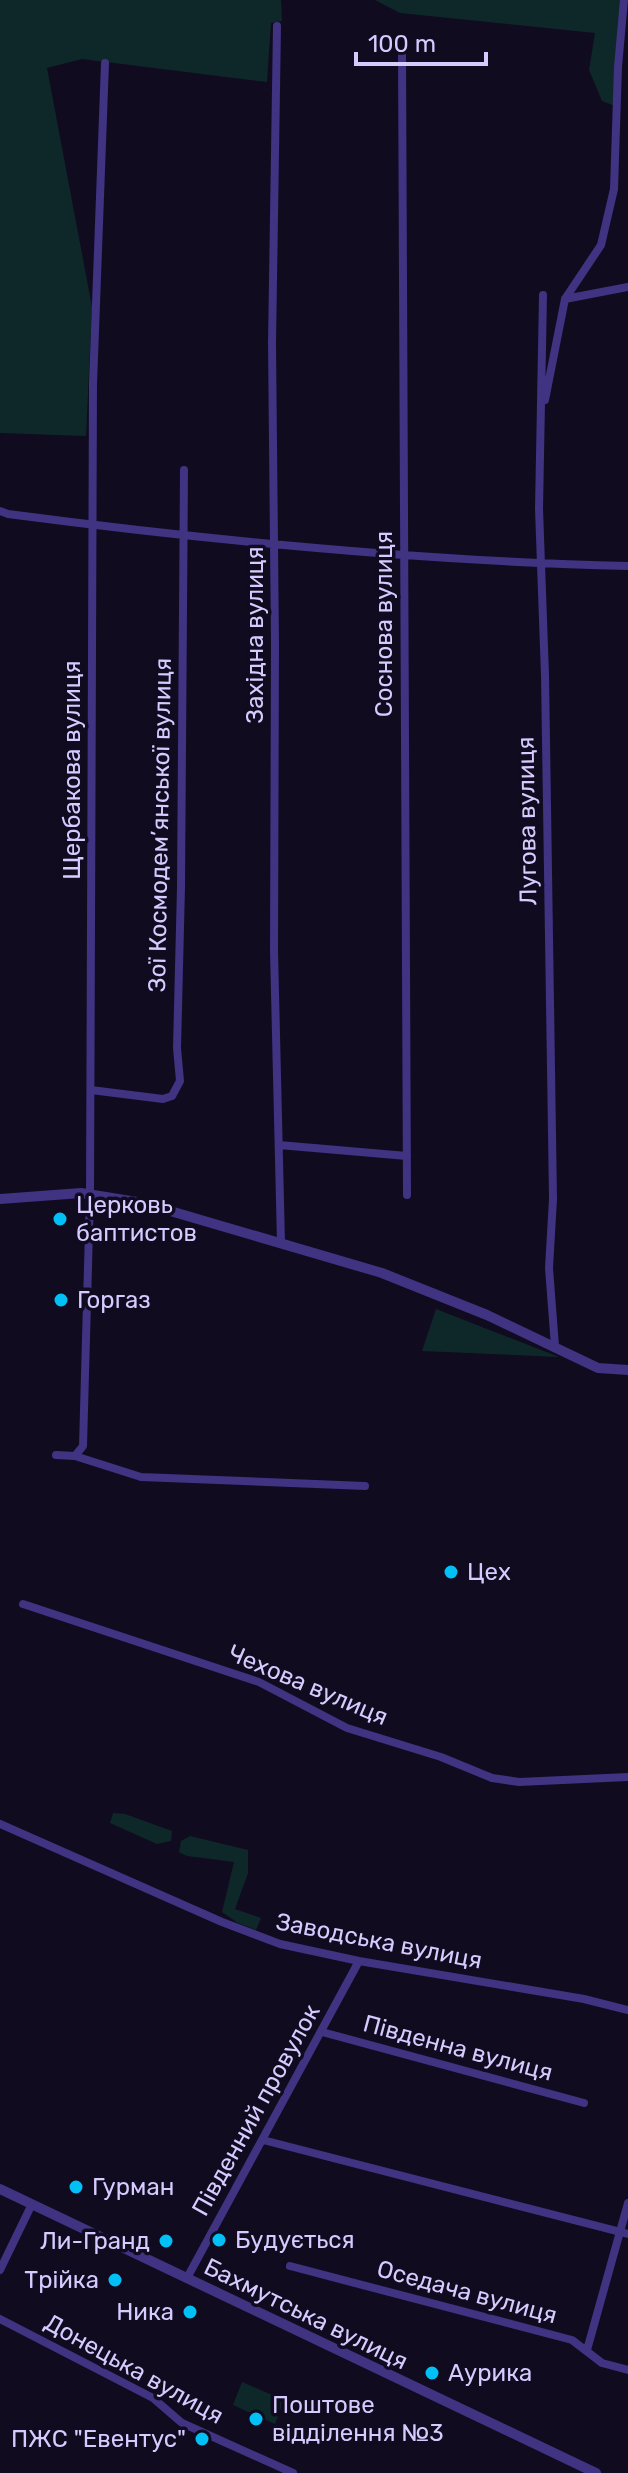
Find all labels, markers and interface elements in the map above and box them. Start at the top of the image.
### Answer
scale bar [356,16,486,66]
text: 100 m [368,30,436,58]
street label: Соснова вулиця [370,531,398,717]
street label: Західна вулиця [241,546,269,724]
street label: Зої Космодем’янської вулиця [143,657,177,993]
street label: Щербакова вулиця [58,660,86,880]
street label: Лугова вулиця [512,736,542,906]
place label: Церковь баптистов [76,1191,197,1247]
marker: Церковь баптистов [51,1210,69,1228]
place label: Горгаз [77,1286,151,1314]
marker: Горгаз [52,1291,70,1309]
place label: Цех [467,1558,511,1586]
marker: Цех [442,1563,460,1581]
street label: Чехова вулиця [224,1639,392,1731]
street label: Заводська вулиця [274,1907,484,1975]
street label: Південний провулок [186,1999,326,2221]
street label: Південна вулиця [360,2009,556,2087]
place label: Гурман [92,2173,174,2201]
marker: Гурман [67,2178,85,2196]
place label: Будується [235,2226,355,2254]
place label: Ли-Гранд [40,2227,150,2255]
marker: Будується [210,2231,228,2249]
marker: Ли-Гранд [157,2232,175,2250]
street label: Бахмутська вулиця [200,2253,412,2375]
street label: Оседача вулиця [374,2255,560,2329]
place label: Трійка [24,2266,99,2294]
marker: Трійка [106,2271,124,2289]
place label: Ника [116,2298,174,2326]
marker: Ника [181,2303,199,2321]
street label: Донецька вулиця [40,2308,228,2430]
place label: Аурика [448,2359,532,2387]
marker: Аурика [423,2364,441,2382]
place label: Поштове відділення №3 [272,2391,444,2447]
marker: Поштове відділення №3 [247,2410,265,2428]
place label: ПЖС "Евентус" [11,2425,186,2453]
marker: ПЖС "Евентус" [193,2430,211,2448]

